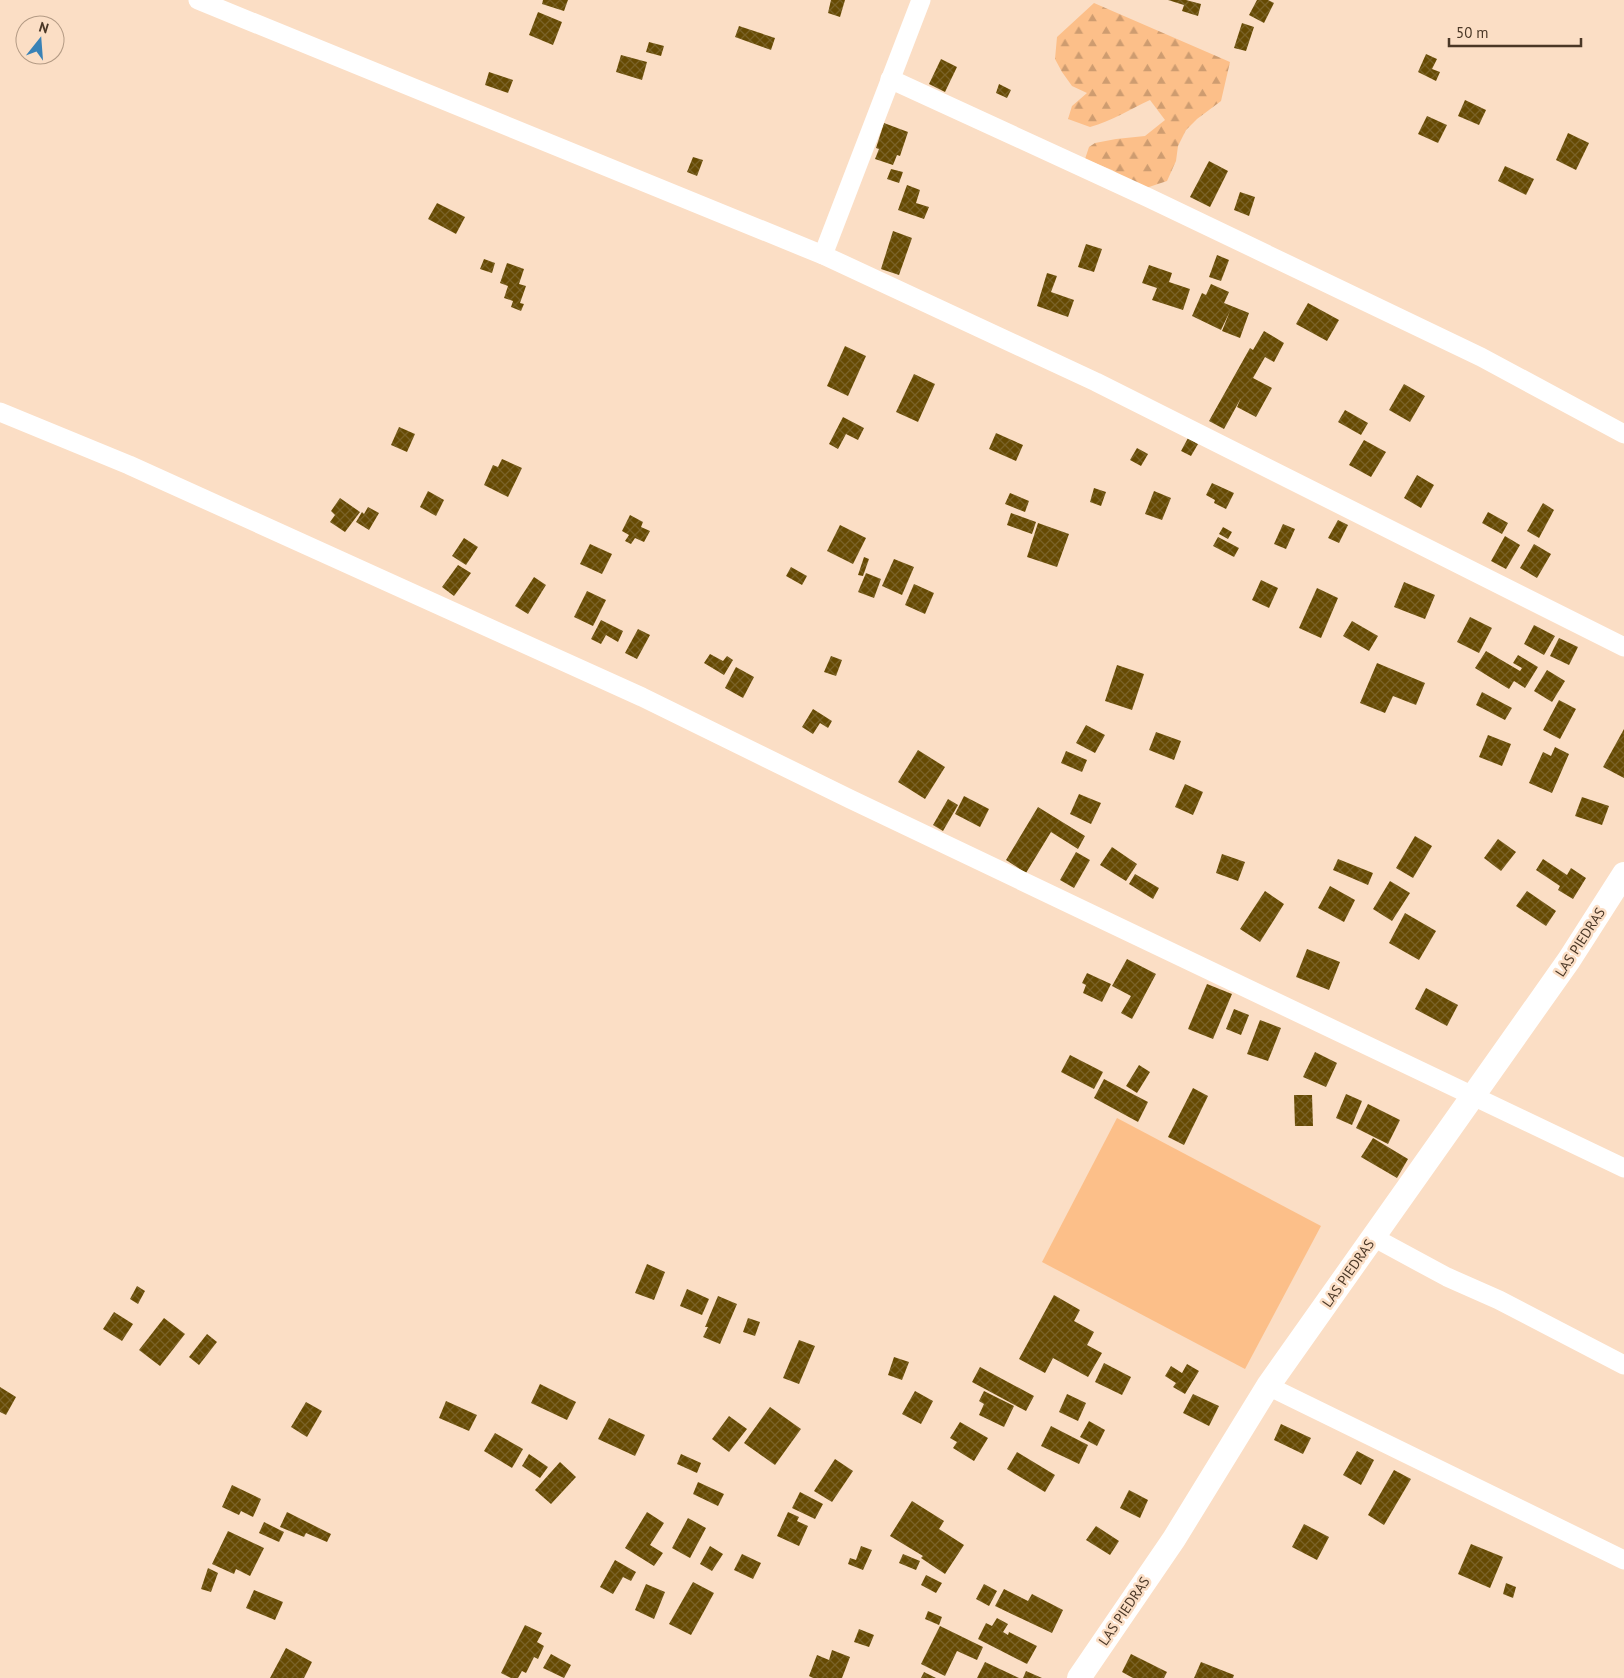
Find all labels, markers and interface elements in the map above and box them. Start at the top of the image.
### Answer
north arrow [15,15,65,65]
scale bar [1449,15,1582,47]
text: N [37,18,51,38]
text: 50 m [1456,23,1489,42]
street label: LAS PIEDRAS [1551,904,1609,980]
street label: LAS PIEDRAS [1318,1236,1378,1310]
street label: LAS PIEDRAS [1094,1573,1154,1649]

